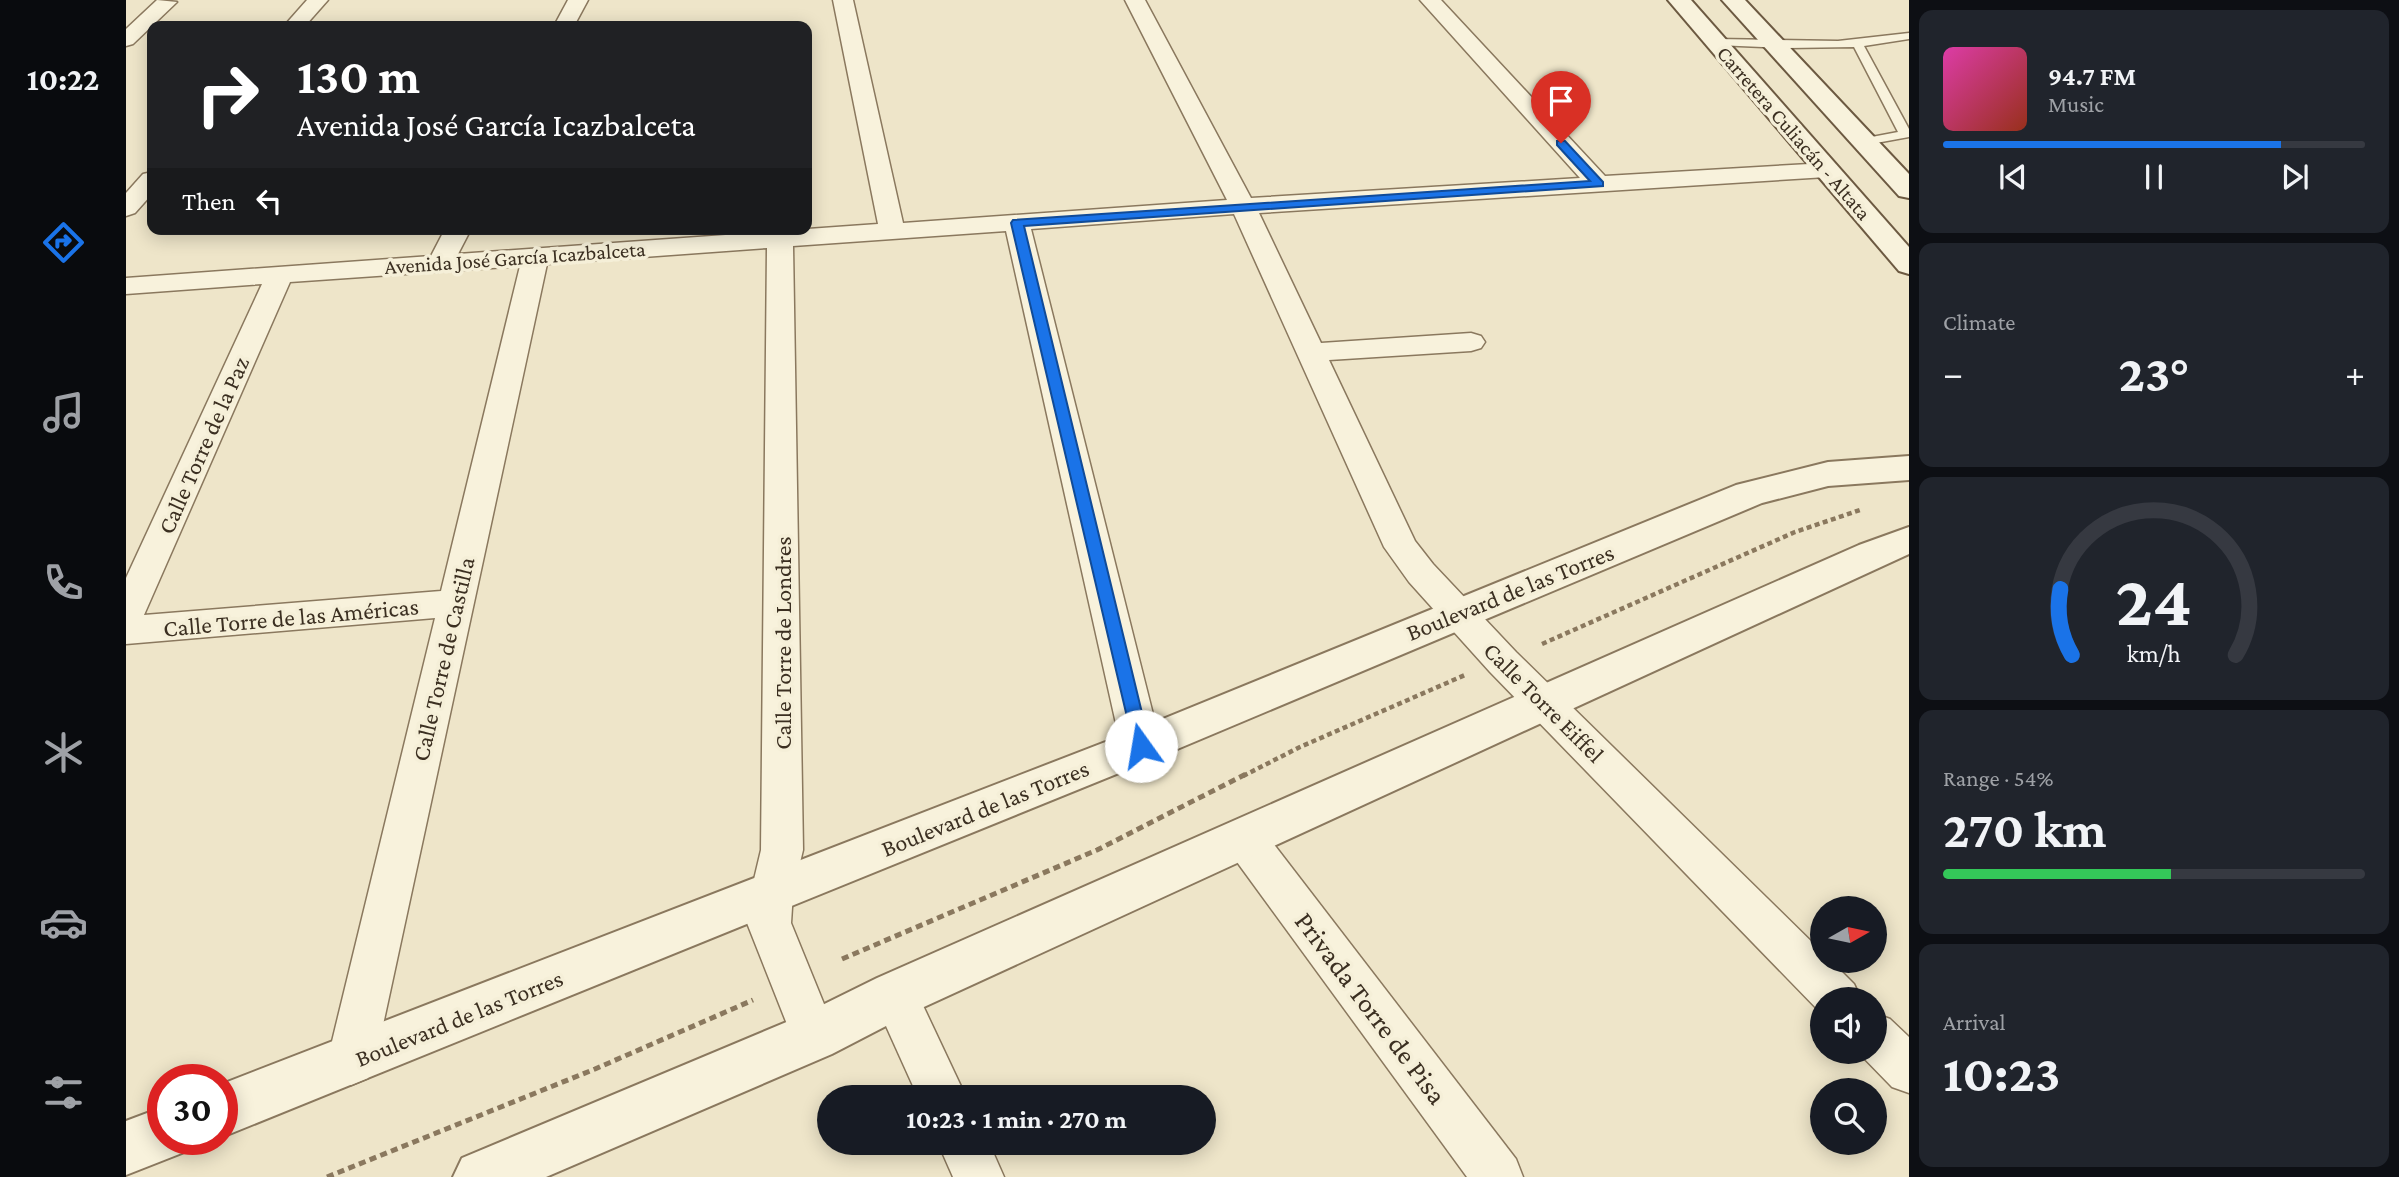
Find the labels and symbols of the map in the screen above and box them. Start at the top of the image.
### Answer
street label: Carretera Culiacán - Altata [1712,41,1876,225]
pin [1531,71,1591,143]
street label: Avenida José García Icazbalceta [384,237,647,279]
street label: Calle Torre de la Paz [152,352,254,538]
street label: Calle Torre de Londres [769,536,796,750]
street label: Boulevard de las Torres [1402,538,1618,646]
street label: Calle Torre de Castilla [406,554,480,764]
street label: Calle Torre de las Américas [162,592,420,642]
street label: Calle Torre Eiffel [1478,636,1610,768]
position arrow [1104,709,1178,783]
street label: Boulevard de las Torres [877,754,1093,862]
north arrow [1810,896,1886,973]
street label: Privada Torre de Pisa [1289,906,1453,1110]
street label: Boulevard de las Torres [351,964,567,1072]
speed limit sign: 30 [147,1064,238,1155]

